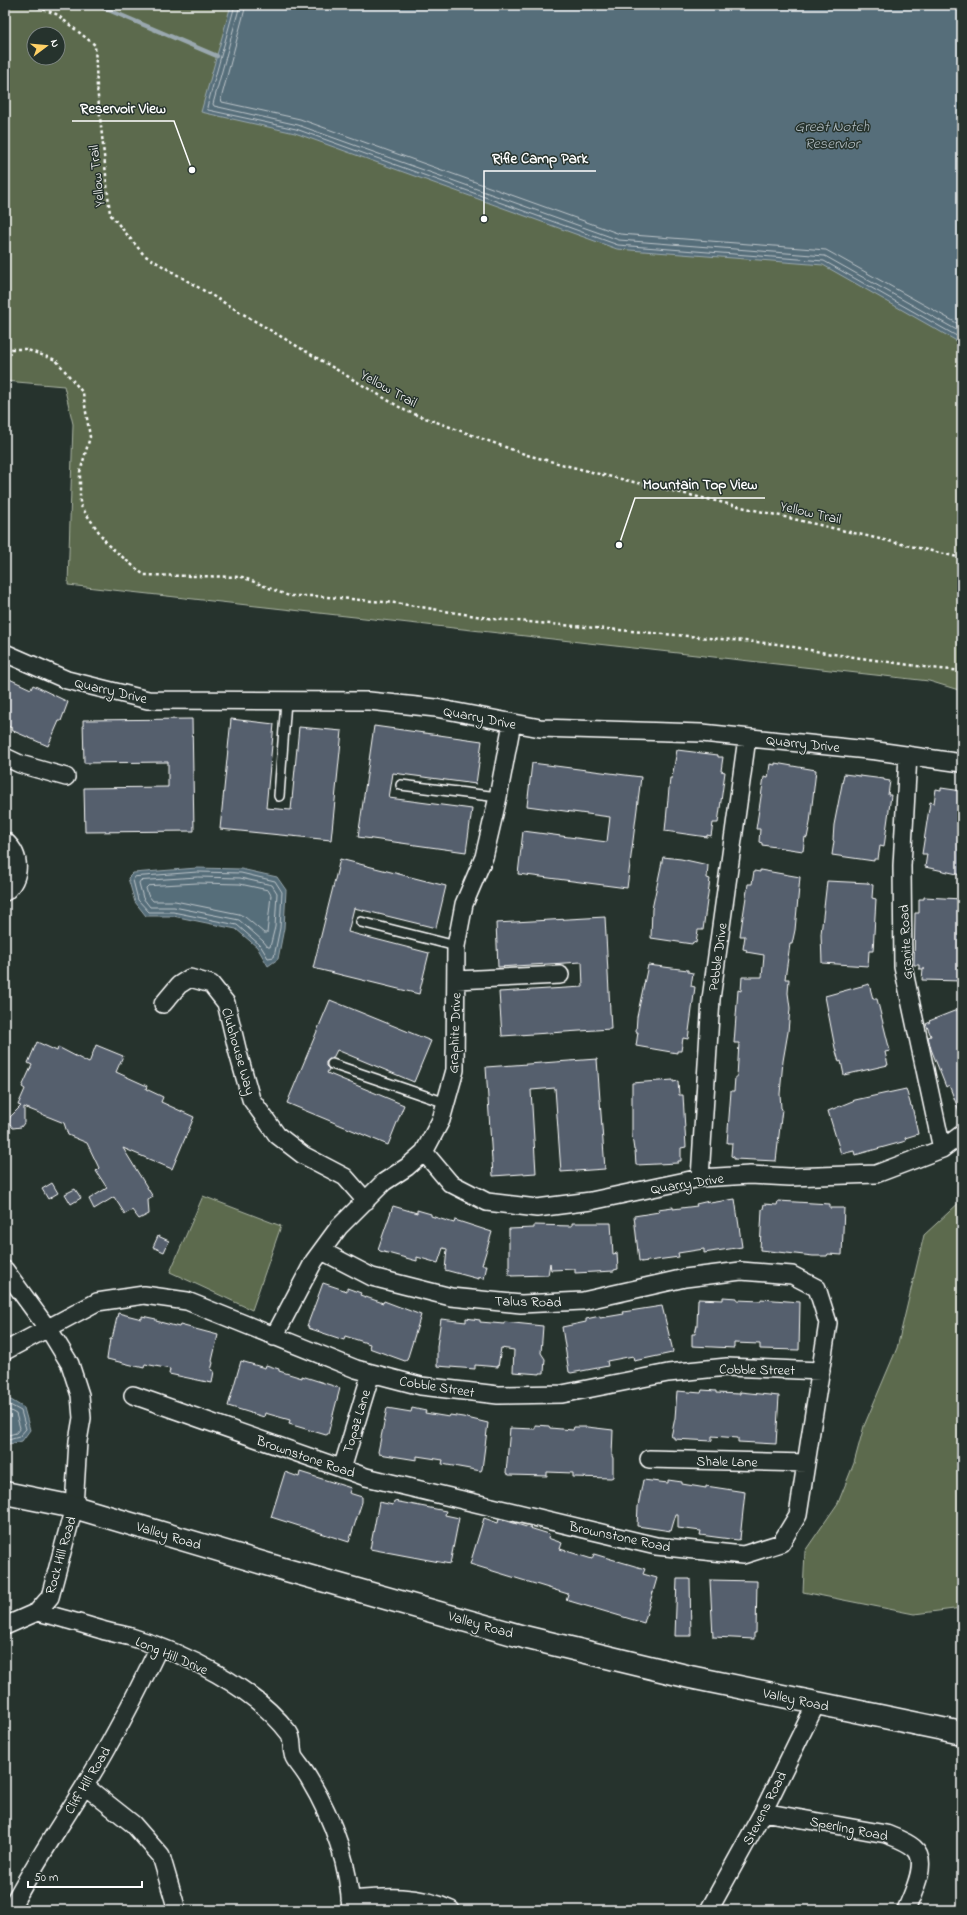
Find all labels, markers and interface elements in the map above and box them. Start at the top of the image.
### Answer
north arrow [26,26,66,66]
text: N [46,38,63,49]
callout: Reservoir View [72,94,174,121]
text: Reservoir View [79,98,166,120]
water label: Great Notch Reservior [795,116,870,155]
street label: Yellow Trail [84,144,111,208]
callout: Rifle Camp Park [484,144,596,171]
text: Rifle Camp Park [491,148,588,170]
street label: Yellow Trail [356,365,421,414]
callout: Mountain Top View [635,471,765,498]
text: Mountain Top View [643,474,757,496]
street label: Yellow Trail [778,496,843,531]
street label: Quarry Drive [72,673,150,711]
street label: Quarry Drive [441,701,519,737]
street label: Quarry Drive [765,730,841,760]
street label: Granite Road [894,904,919,980]
street label: Pebble Drive [703,921,734,993]
street label: Graphite Drive [444,992,467,1074]
street label: Clubhouse Way [214,1005,260,1098]
street label: Quarry Drive [649,1168,726,1202]
street label: Talus Road [494,1291,562,1314]
street label: Cobble Street [719,1359,795,1382]
street label: Cobble Street [398,1371,476,1404]
street label: Topaz Lane [338,1387,377,1456]
street label: Brownstone Road [252,1430,358,1484]
street label: Shale Lane [696,1451,758,1474]
street label: Rock Hill Road [40,1514,83,1597]
street label: Valley Road [132,1516,204,1557]
street label: Brownstone Road [566,1516,673,1559]
street label: Valley Road [444,1606,516,1646]
street label: Long Hill Drive [131,1632,212,1682]
street label: Valley Road [760,1683,831,1719]
street label: Cliff Hill Road [60,1743,117,1819]
street label: Stevens Road [738,1768,793,1849]
street label: Sperling Road [808,1812,890,1848]
scale bar [28,1863,142,1889]
text: 50 m [34,1869,58,1887]

